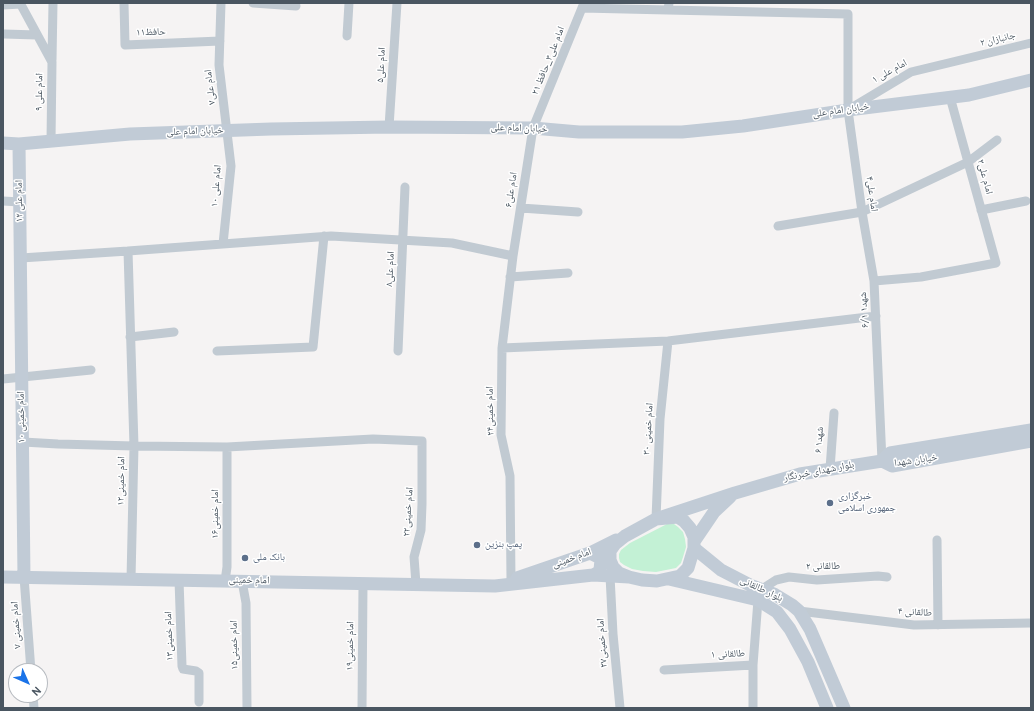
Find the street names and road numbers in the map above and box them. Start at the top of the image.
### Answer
street label: امام علی۳_حافظ ۲۱ [530,25,568,97]
street label: حافظ۱۱ [136,26,166,40]
street label: جانبازان ۲ [979,30,1017,50]
street label: امام علی۵ [375,47,389,83]
street label: امام علی ۱ [871,58,909,86]
street label: امام علی۷ [203,69,219,105]
street label: امام علی ۹ [34,73,46,111]
street label: خیابان امام علی [812,101,870,121]
street label: خیابان امام علی [490,122,548,136]
street label: خیابان امام علی [166,125,224,139]
street label: امام علی۲ [974,158,994,196]
street label: امام علی ۱۰ [209,164,225,208]
street label: امام علی۶ [503,171,521,209]
street label: امام علی۴ [863,176,879,212]
street label: امام علی ۱۲ [14,180,26,222]
street label: امام علی۸ [384,251,398,287]
street label: شهد۱ ۶/۱ [858,292,872,328]
street label: امام خمینی۲۴ [485,386,497,436]
street label: امام خمینی ۱۰ [16,391,28,443]
street label: امام خمینی ۳۰ [641,403,657,455]
street label: شهد۱ ۶ [813,426,827,454]
street label: خیابان شهدا [894,452,938,470]
street label: امام خمینی۱۲ [116,456,128,506]
street label: بلوار شهدای خبرنگار [783,459,855,485]
street label: امام خمینی۲۲ [401,487,417,537]
street label: امام خمینی۱۶ [210,489,222,539]
street label: امام خمینی [551,546,593,572]
street label: طالقانی ۲ [806,561,840,573]
street label: امام خمینی [229,575,269,587]
street label: بلوار طالقانی [738,575,784,605]
street label: امام خمینی ۷ [9,601,25,649]
street label: طالقانی ۴ [898,606,932,620]
street label: امام خمینی۱۳ [163,611,177,661]
street label: امام خمینی۲۷ [595,618,611,668]
street label: امام خمینی۱۵ [229,620,241,670]
street label: امام خمینی۱۹ [345,621,357,671]
street label: طالقانی ۱ [711,648,745,662]

